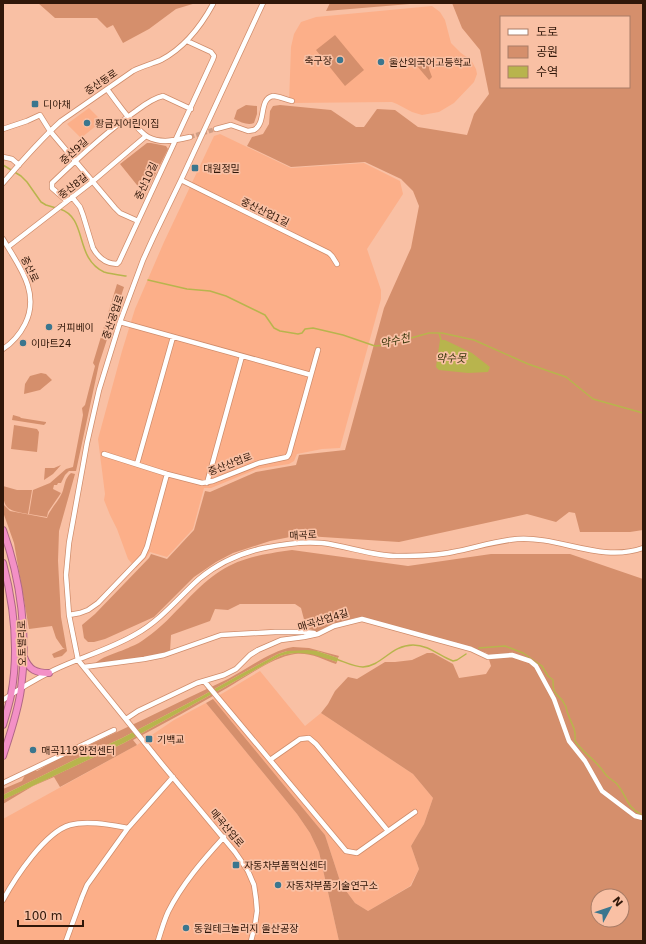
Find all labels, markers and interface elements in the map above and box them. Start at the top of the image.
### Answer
legend [500,16,630,88]
text: 도로 [536,25,558,39]
text: 공원 [536,45,558,59]
place label: 축구장 [304,55,332,66]
marker: 축구장 [335,55,345,65]
marker: 울산외국어고등학교 [376,57,386,67]
place label: 울산외국어고등학교 [389,57,472,68]
text: 수역 [536,65,558,79]
street label: 중산동로 [83,67,119,97]
marker: 디아채 [30,99,40,109]
place label: 디아채 [43,99,71,110]
marker: 황금지어린이집 [82,118,92,128]
place label: 황금지어린이집 [95,118,159,129]
street label: 중산9길 [58,136,90,166]
street label: 중산10길 [132,160,160,202]
marker: 대원정밀 [190,163,200,173]
place label: 대원정밀 [203,163,240,174]
street label: 중산8길 [56,171,90,201]
street label: 중산산업1길 [239,196,291,228]
street label: 중산로 [19,254,41,284]
street label: 중산공업로 [100,293,126,341]
marker: 커피베이 [44,322,54,332]
place label: 커피베이 [57,322,94,333]
water label: 약수천 [379,331,413,351]
marker: 이마트24 [18,338,28,348]
place label: 이마트24 [31,338,71,349]
water label: 약수못 [436,352,467,365]
street label: 중산산업로 [207,451,253,477]
street label: 매곡로 [289,529,317,541]
street label: 매곡산업4길 [296,607,350,633]
street label: 오토밸리로 [16,620,28,666]
marker: 기백교 [144,734,154,744]
place label: 기백교 [157,734,185,745]
marker: 매곡119안전센터 [28,745,38,755]
place label: 매곡119안전센터 [41,745,115,756]
street label: 매곡산업로 [208,807,246,849]
marker: 자동차부품혁신센터 [231,860,241,870]
place label: 자동차부품혁신센터 [244,860,327,871]
marker: 자동차부품기술연구소 [273,880,283,890]
place label: 자동차부품기술연구소 [286,880,378,891]
north arrow [590,888,630,928]
text: N [609,894,625,910]
scale bar [18,902,83,928]
text: 100 m [24,909,62,923]
marker: 동원테크놀러지 울산공장 [181,923,191,933]
place label: 동원테크놀러지 울산공장 [194,923,298,934]

